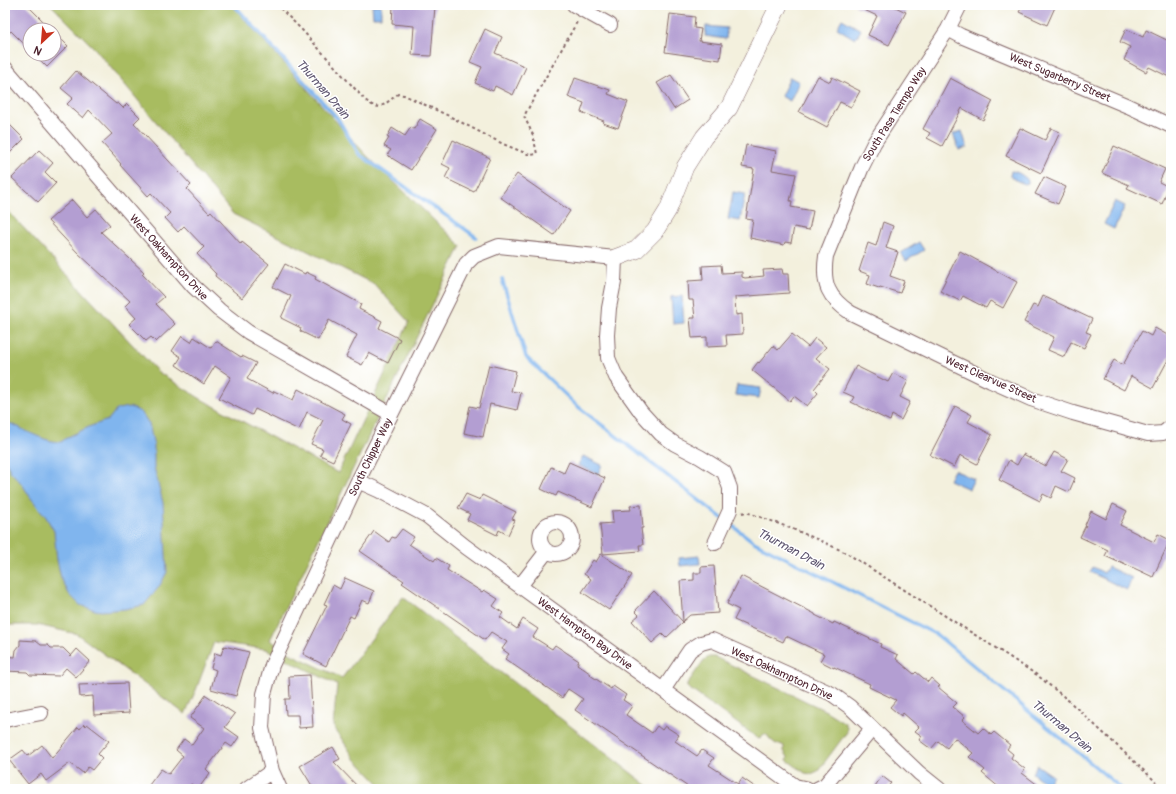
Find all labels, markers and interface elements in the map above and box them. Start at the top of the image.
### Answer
north arrow [22,22,62,62]
text: N [31,43,44,58]
street label: West Sugarberry Street [1007,50,1113,105]
water label: Thurman Drain [293,56,353,123]
street label: South Pasa Tiempo Way [860,64,929,164]
street label: West Oakhampton Drive [127,212,211,303]
street label: West Clearvue Street [943,353,1039,406]
street label: South Chipper Way [346,416,395,498]
water label: Thurman Drain [755,525,828,574]
street label: West Hampton Bay Drive [535,595,635,673]
street label: West Oakhampton Drive [729,644,835,703]
water label: Thurman Drain [1028,697,1096,757]

